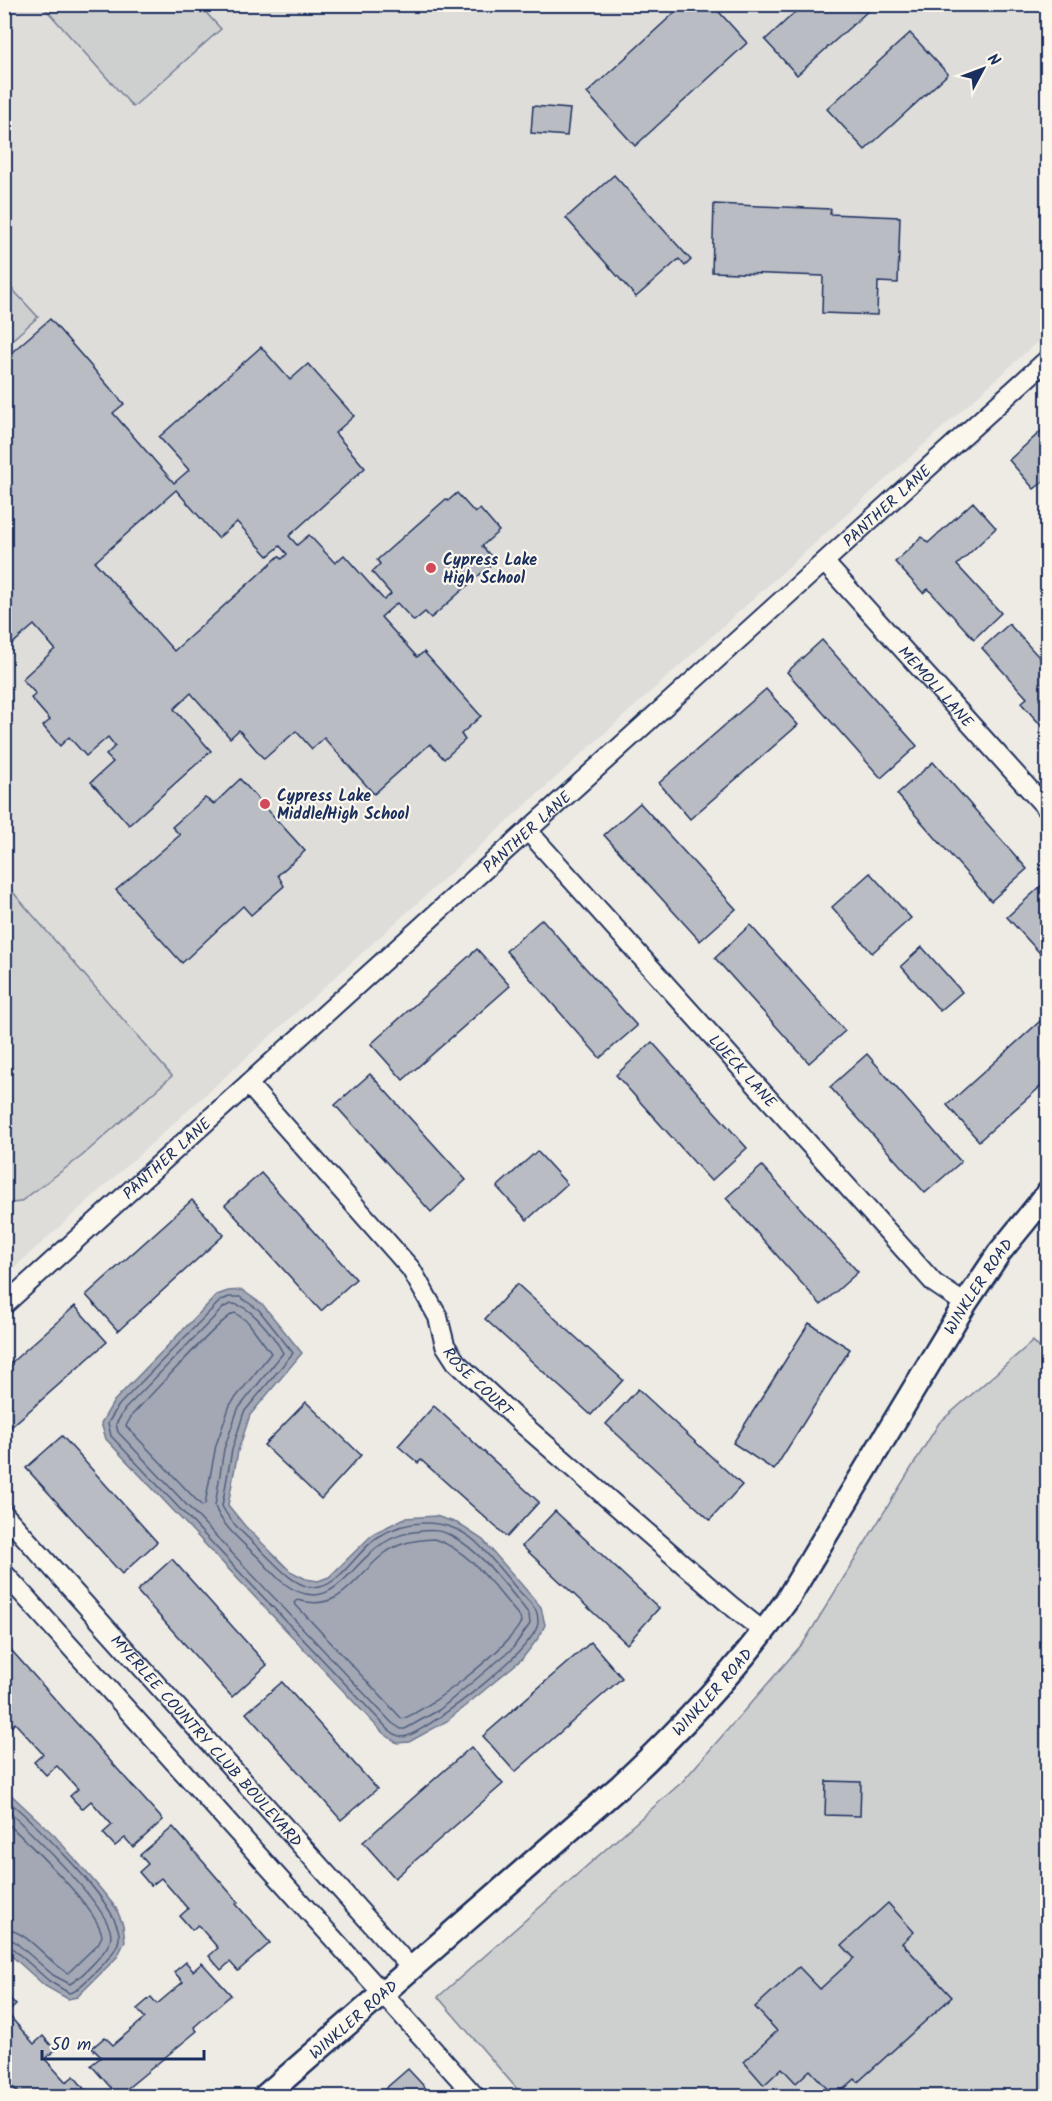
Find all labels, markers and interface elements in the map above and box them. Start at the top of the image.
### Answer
north arrow [953,39,1013,99]
text: N [980,48,1006,72]
street label: PANTHER LANE [838,459,938,553]
place label: Cypress Lake High School [443,548,537,591]
marker: Cypress Lake High School [424,561,438,575]
street label: MEMOLI LANE [891,641,979,734]
place label: Cypress Lake Middle/High School [277,784,410,827]
street label: PANTHER LANE [477,785,578,880]
marker: Cypress Lake Middle/High School [258,797,272,811]
street label: LUECK LANE [702,1029,782,1115]
street label: PANTHER LANE [117,1112,218,1206]
street label: WINKLER ROAD [938,1234,1020,1340]
street label: ROSE COURT [436,1343,519,1424]
street label: MYERLEE COUNTRY CLUB BOULEVARD [104,1629,308,1853]
street label: WINKLER ROAD [667,1643,760,1743]
street label: WINKLER ROAD [304,1974,404,2066]
scale bar [42,2023,204,2061]
text: 50 m [51,2031,91,2060]

